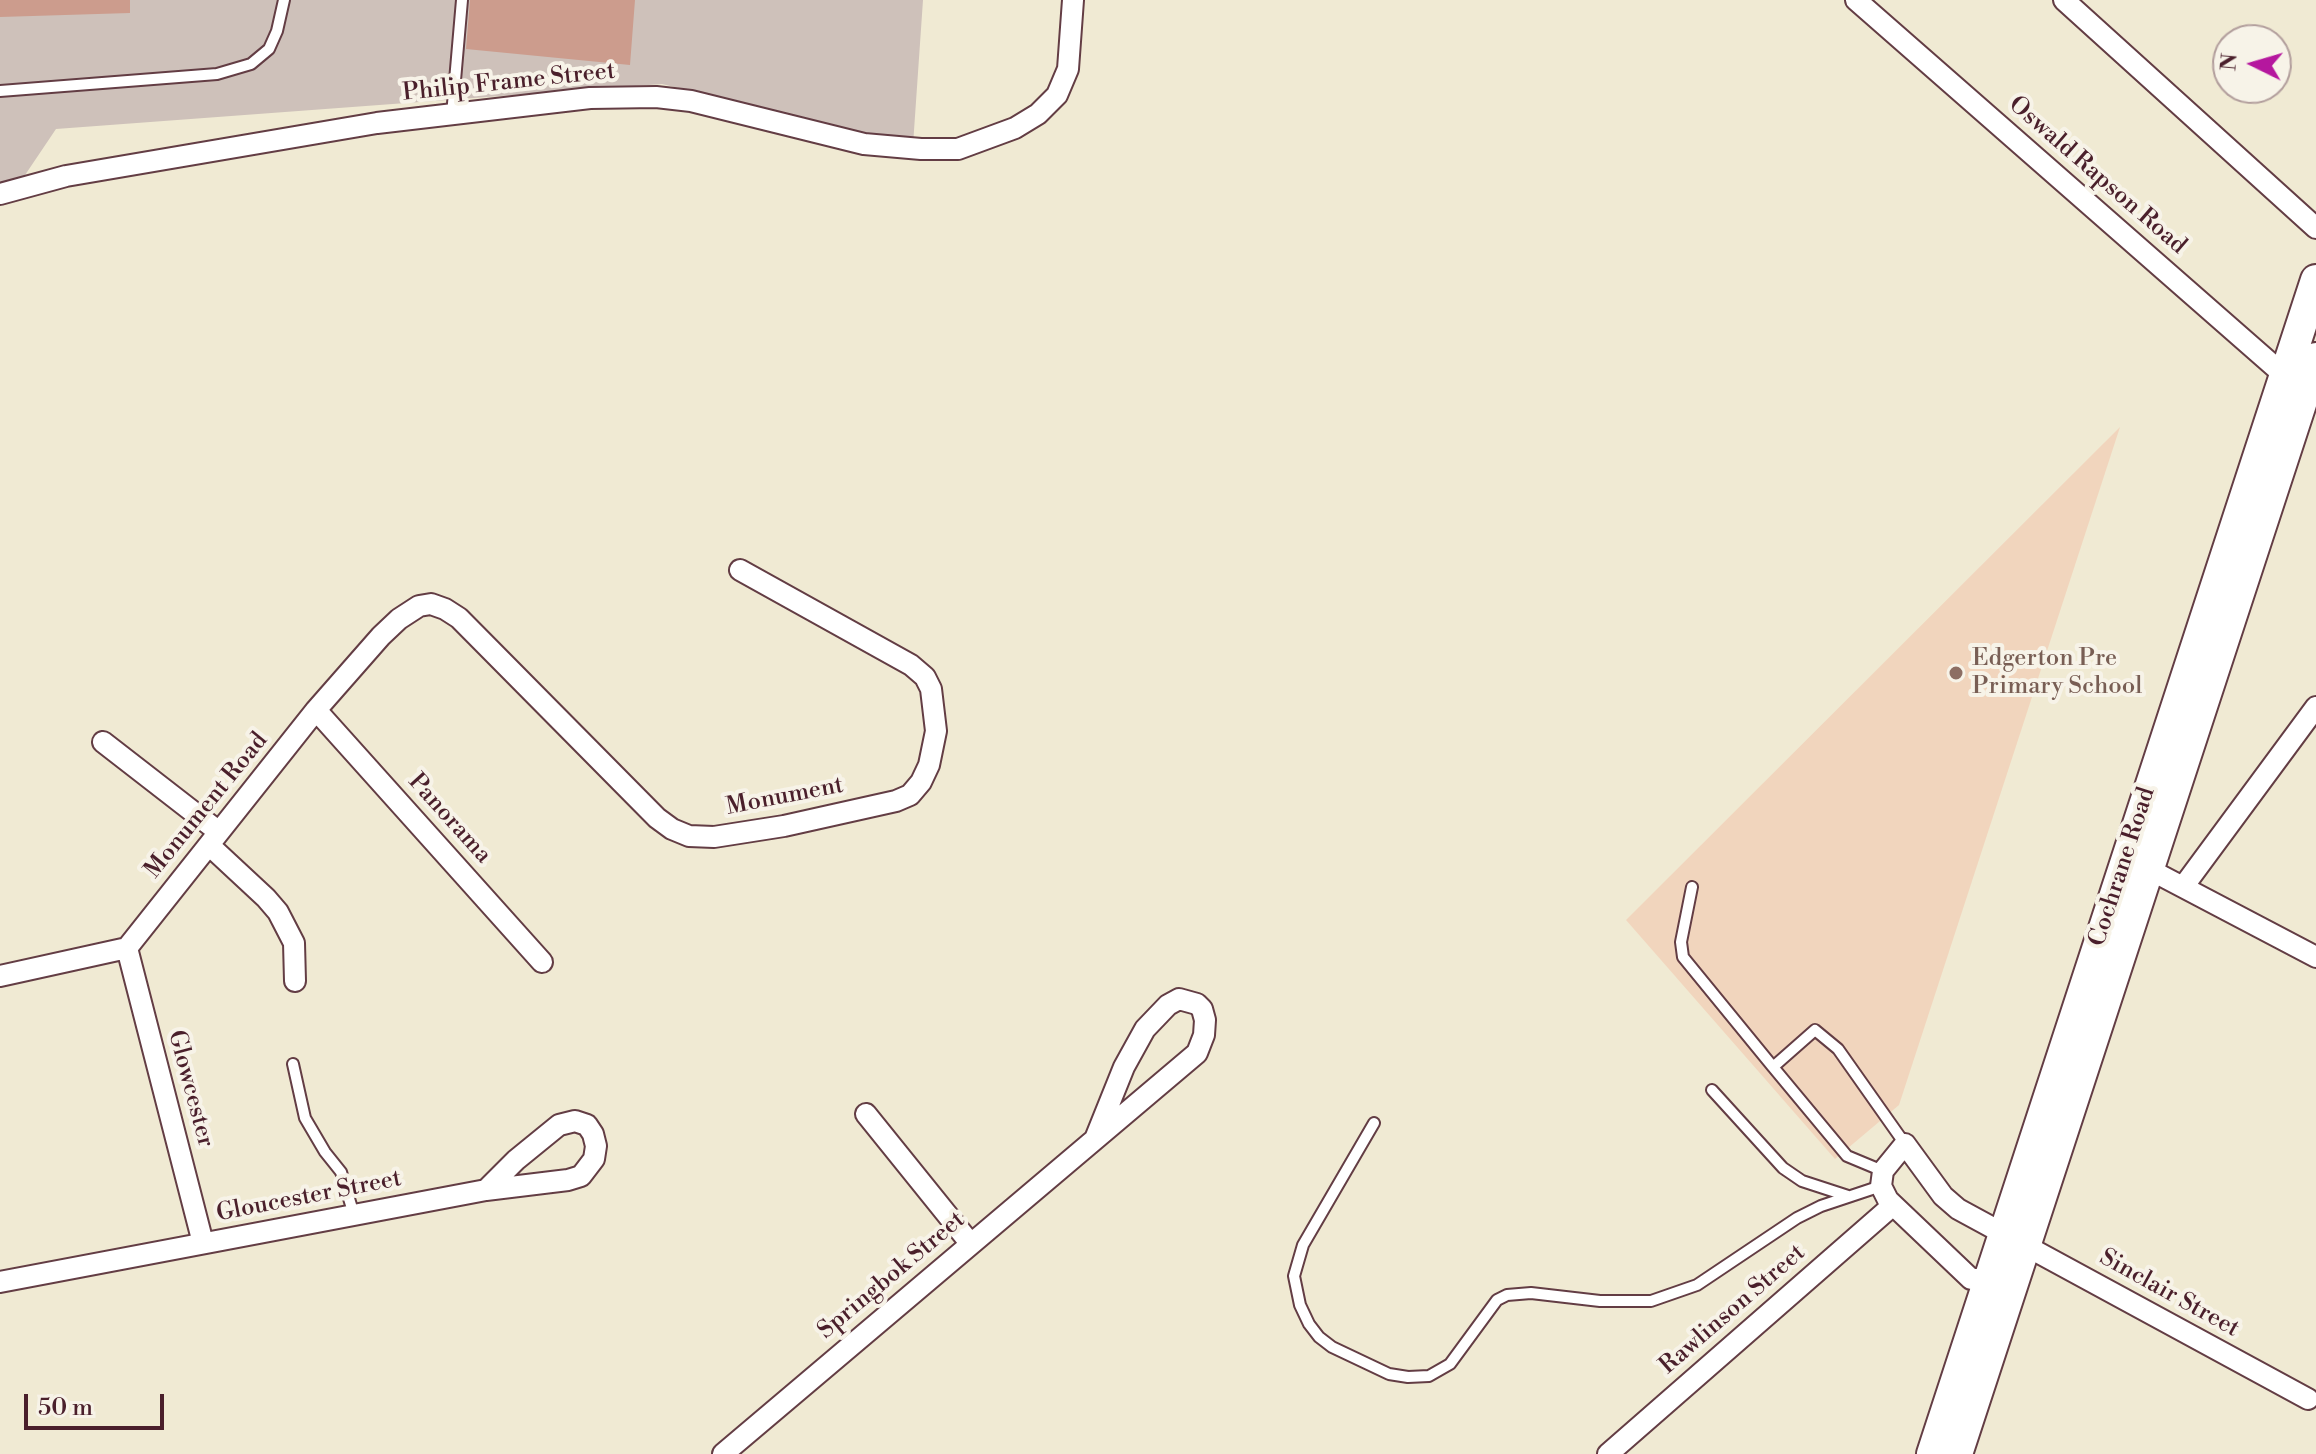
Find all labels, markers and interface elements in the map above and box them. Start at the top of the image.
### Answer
north arrow [2212,24,2292,104]
text: N [2215,52,2244,72]
street label: Philip Frame Street [401,58,617,108]
street label: Oswald Rapson Road [2002,91,2192,261]
place label: Edgerton Pre Primary School [1972,645,2142,701]
marker: Edgerton Pre Primary School [1947,664,1965,682]
street label: Monument Road [139,727,275,885]
street label: Panorama [401,768,497,870]
street label: Monument [724,772,846,822]
street label: Cochrane Road [2084,784,2162,950]
street label: Glowcester [161,1027,219,1151]
street label: Gloucester Street [214,1165,404,1229]
street label: Springbok Street [813,1206,971,1346]
street label: Rawlinson Street [1654,1239,1812,1381]
street label: Sinclair Street [2094,1244,2244,1344]
scale bar [28,1378,168,1428]
text: 50 m [38,1393,93,1423]

